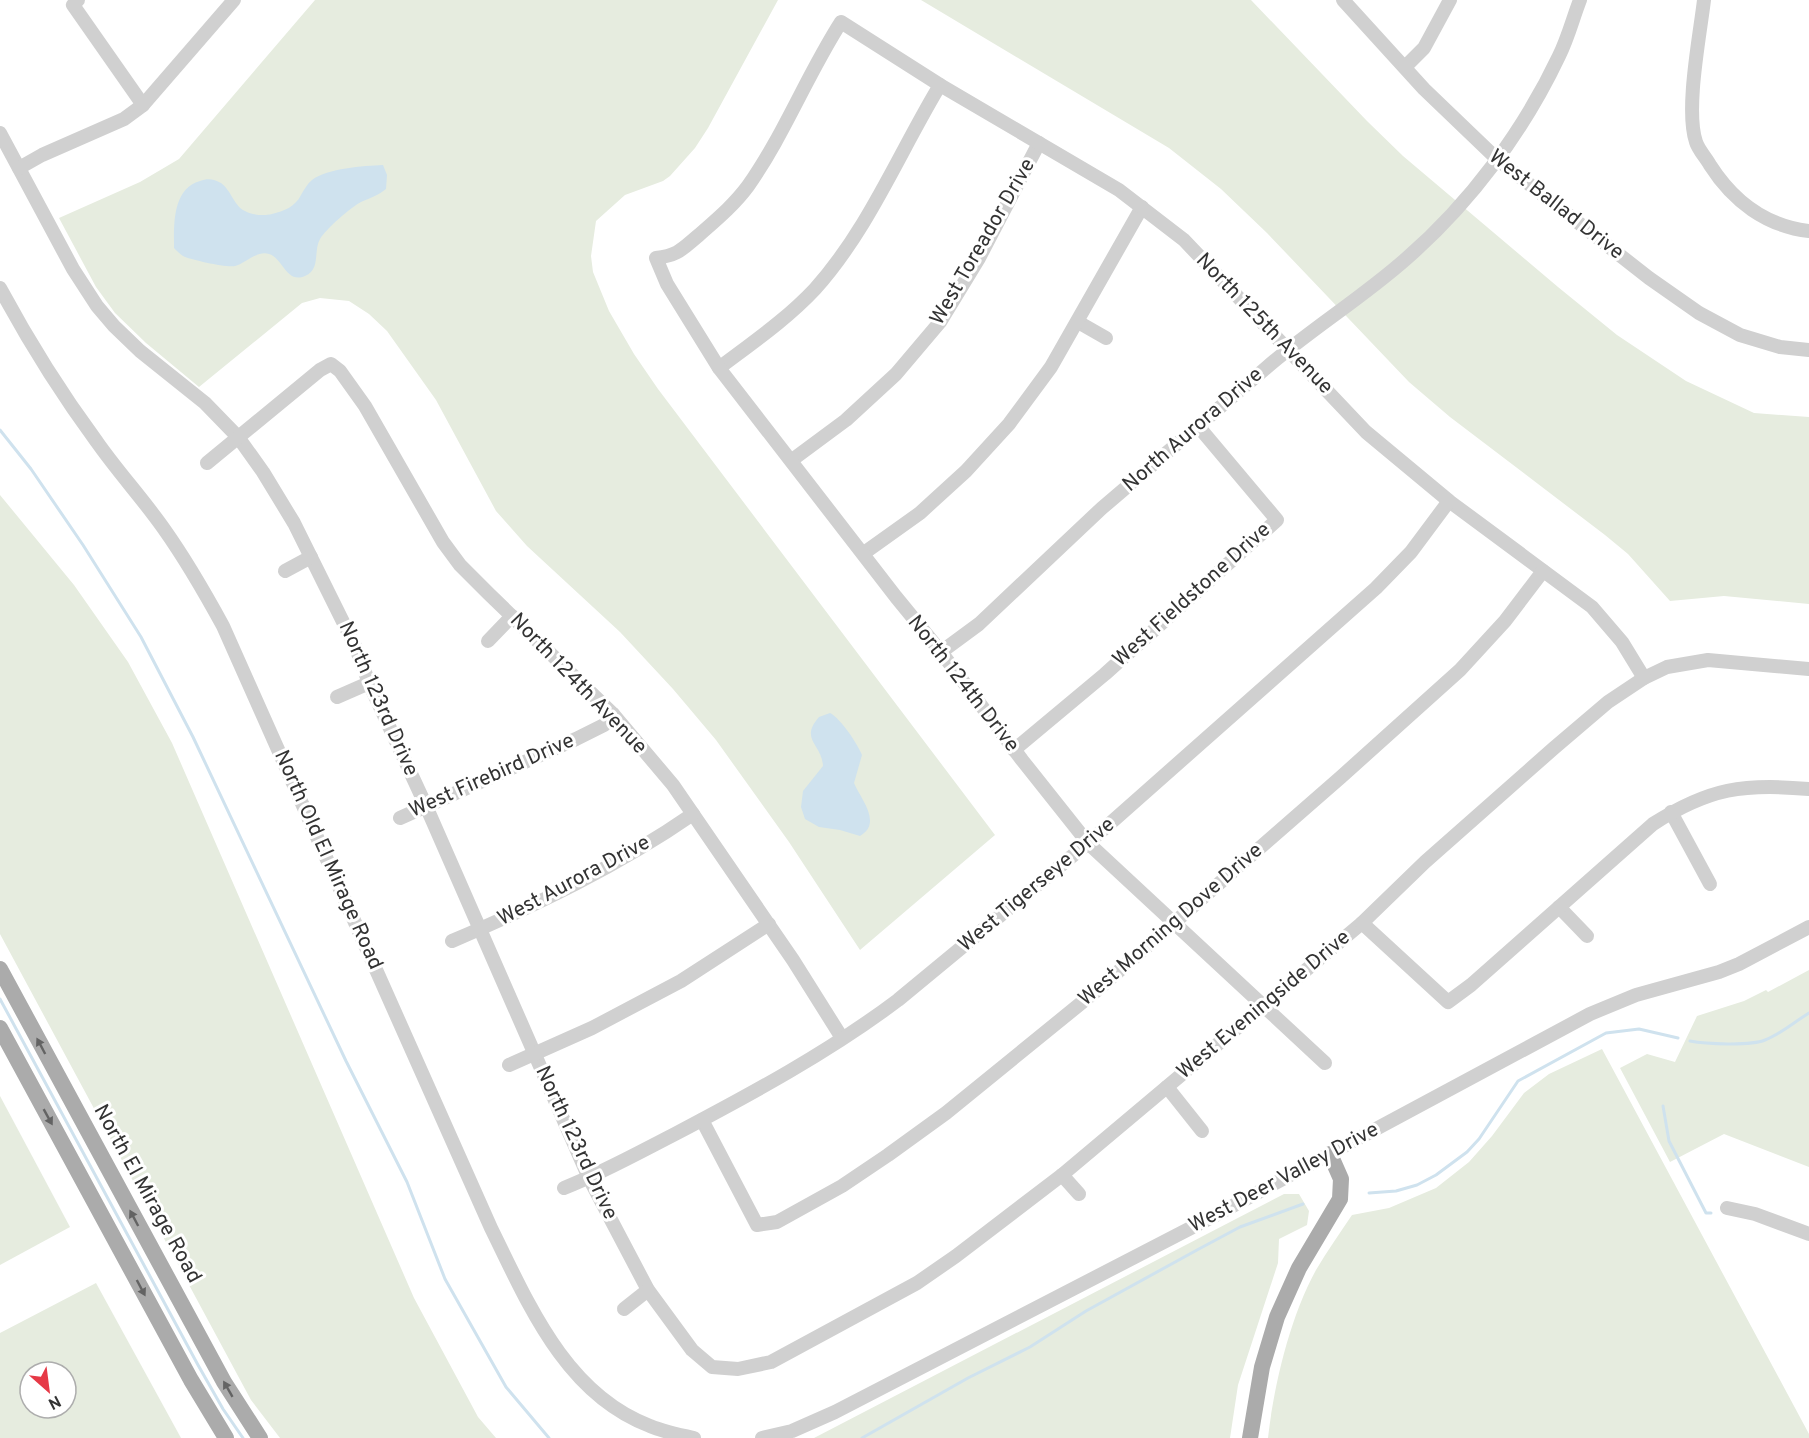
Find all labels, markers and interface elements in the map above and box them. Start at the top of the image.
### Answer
street label: West Ballad Drive [1483,144,1629,266]
street label: West Toreador Drive [924,154,1042,330]
street label: North 125th Avenue [1189,247,1339,401]
street label: North Aurora Drive [1117,362,1269,498]
street label: West Fieldstone Drive [1107,517,1277,673]
street label: North 124th Avenue [504,608,652,760]
street label: North 124th Drive [901,610,1025,758]
street label: North 123rd Drive [332,617,424,781]
street label: West Firebird Drive [405,727,579,825]
street label: North Old El Mirage Road [267,746,389,974]
street label: West Tigerseye Drive [953,812,1121,958]
street label: West Aurora Drive [493,829,655,933]
street label: West Morning Dove Drive [1073,837,1269,1013]
street label: West Eveningside Drive [1172,924,1356,1086]
one-way arrow [36,1038,46,1055]
street label: North 123rd Drive [529,1062,623,1224]
street label: North El Mirage Road [87,1100,207,1288]
one-way arrow [43,1108,53,1125]
street label: West Deer Valley Drive [1184,1116,1384,1240]
one-way arrow [129,1209,139,1226]
one-way arrow [136,1280,146,1297]
north arrow [18,1360,78,1420]
one-way arrow [222,1381,233,1397]
text: N [44,1390,64,1413]

